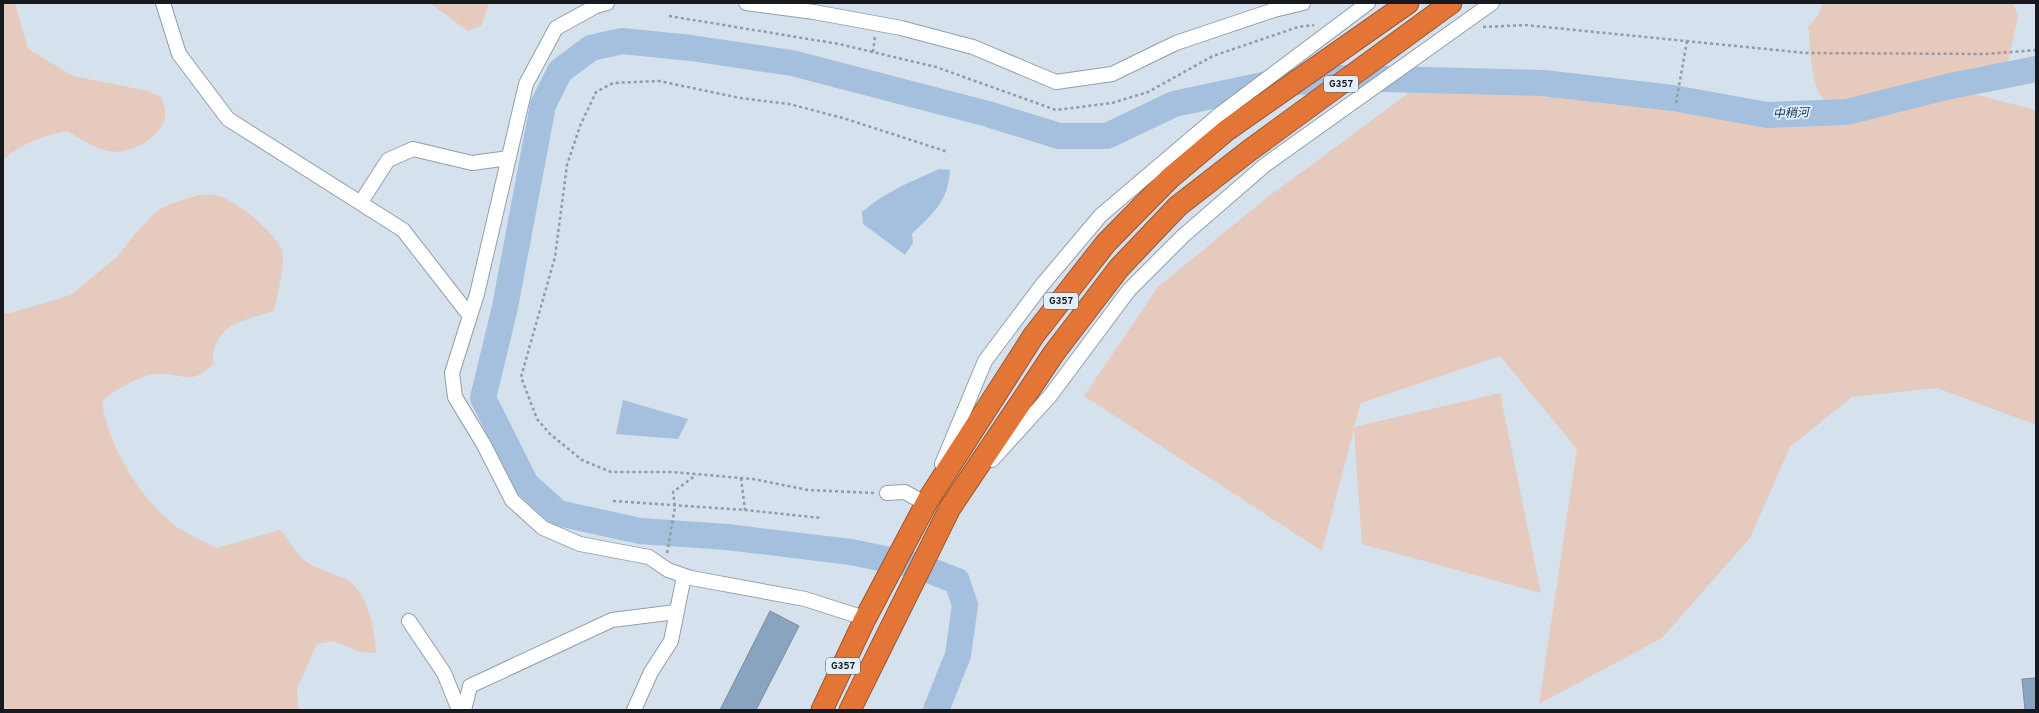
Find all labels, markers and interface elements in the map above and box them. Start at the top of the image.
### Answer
road number: G357 [1324,76,1358,92]
water label: 中稍河 [1773,105,1811,123]
road number: G357 [1044,293,1078,309]
road number: G357 [826,658,860,674]

